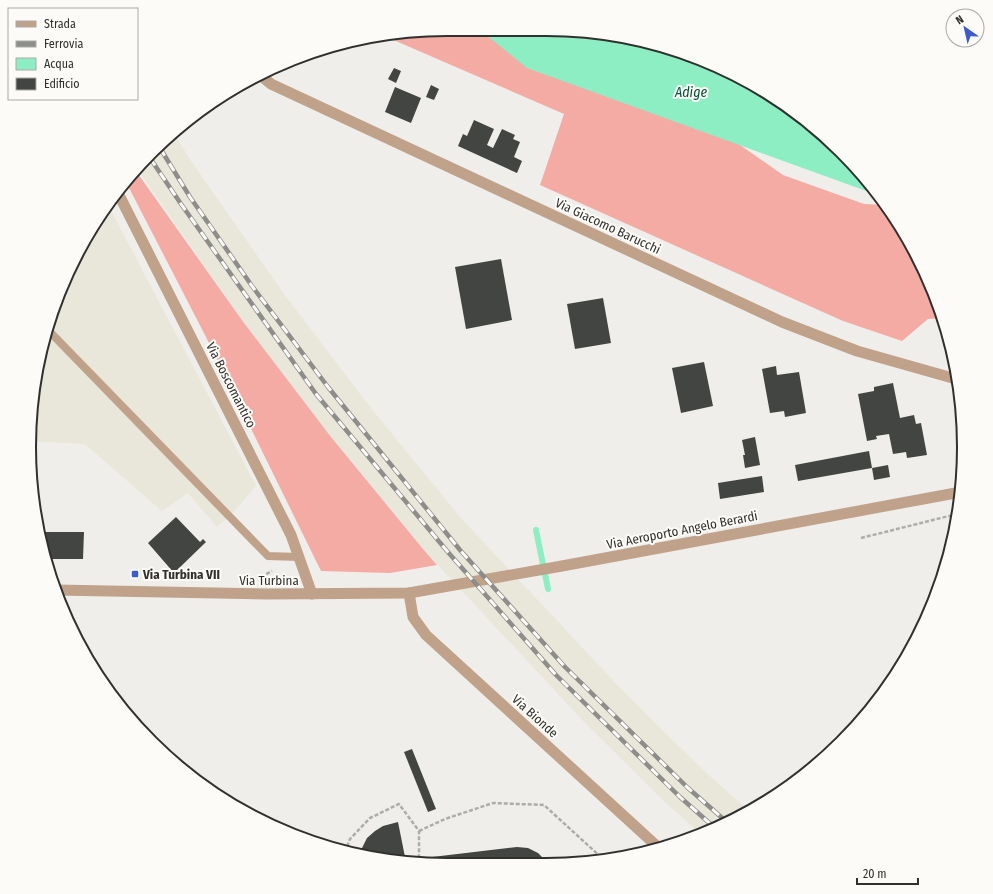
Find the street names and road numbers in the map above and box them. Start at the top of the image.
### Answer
street label: Via Giacomo Barucchi [553,195,663,257]
street label: Via Boscomantico [203,340,259,430]
street label: Via Aeroporto Angelo Berardi [605,508,759,552]
street label: Via Turbina [239,573,299,588]
street label: Via Bionde [509,691,561,741]

